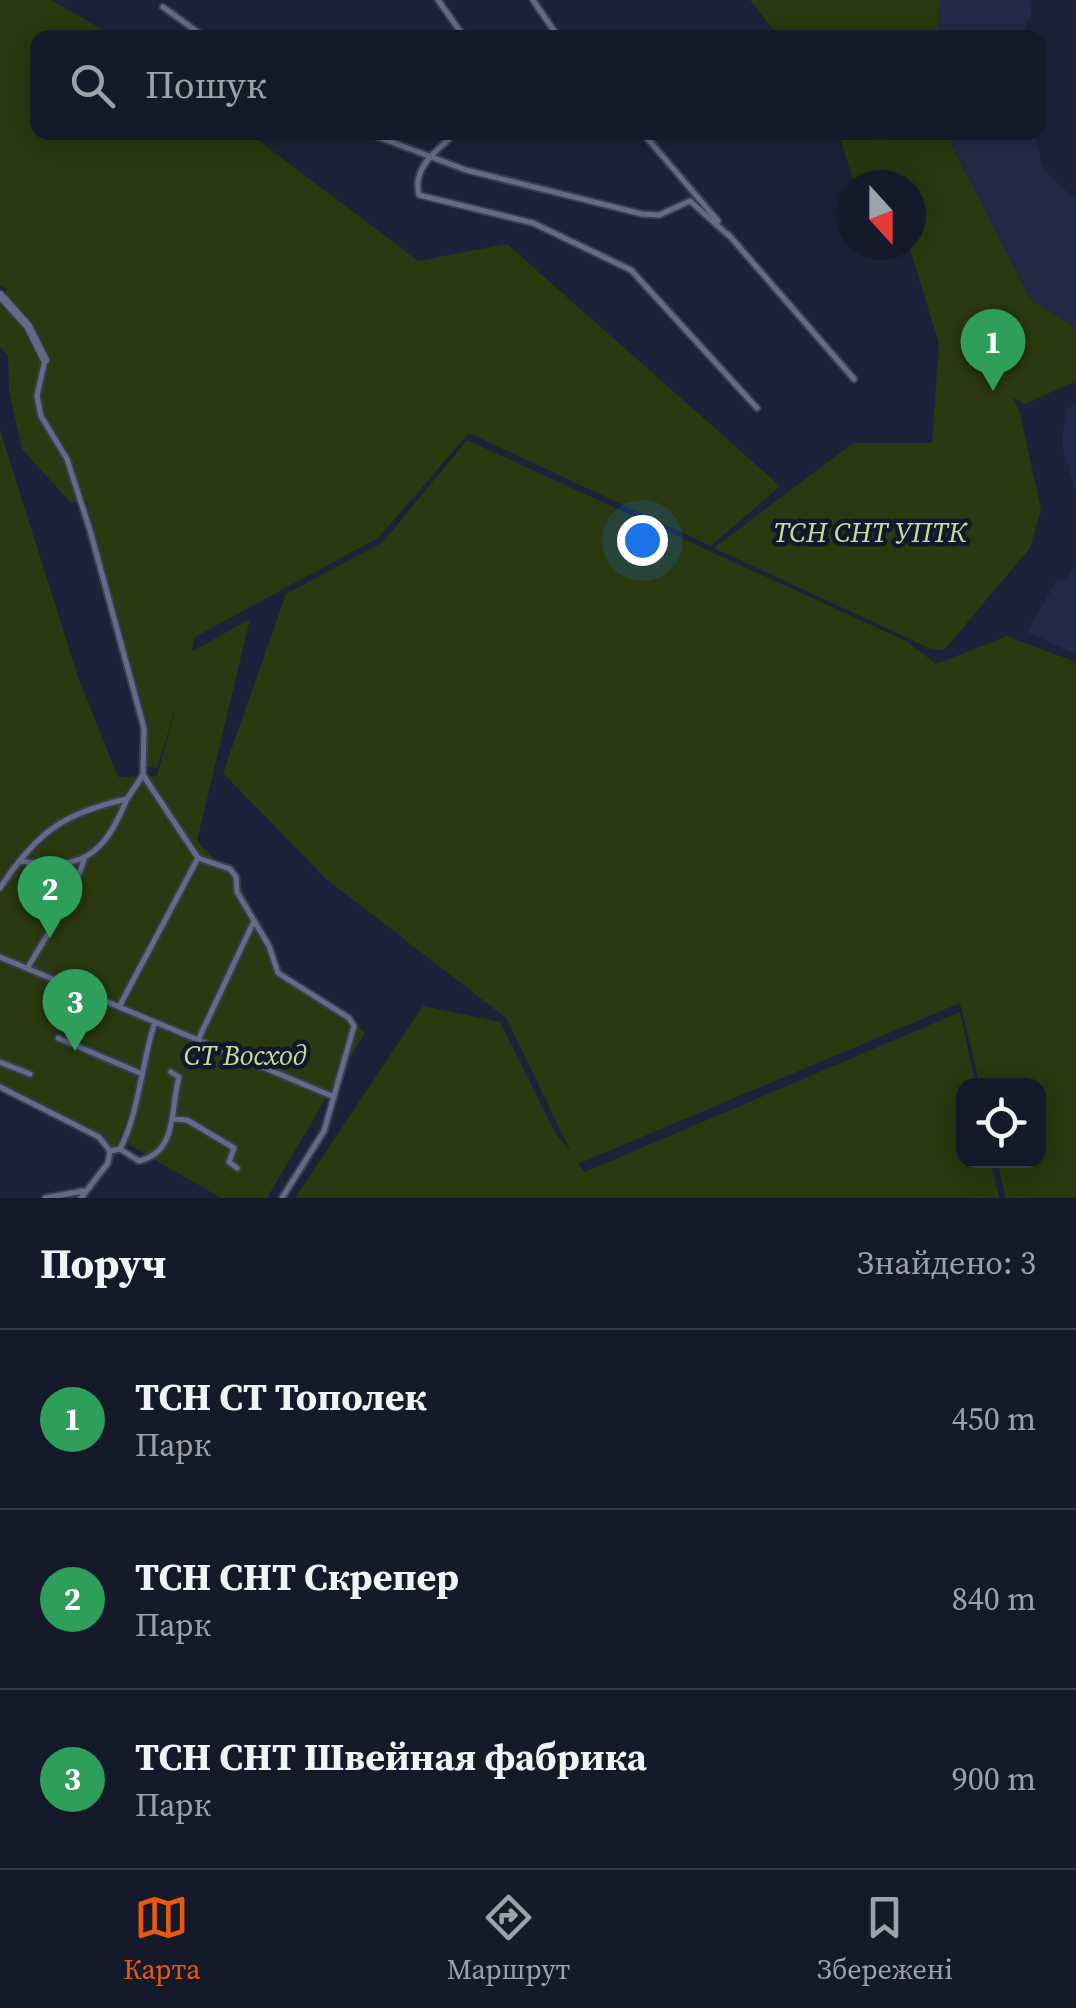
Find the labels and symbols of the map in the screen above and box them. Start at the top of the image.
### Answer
north arrow [836,170,926,260]
pin: 1 [960,308,1026,391]
park label: ТСН СНТ УПТК [773,513,968,551]
your location [617,515,668,566]
pin: 2 [18,856,82,938]
pin: 3 [42,968,108,1051]
park label: СТ Восход [184,1036,307,1074]

